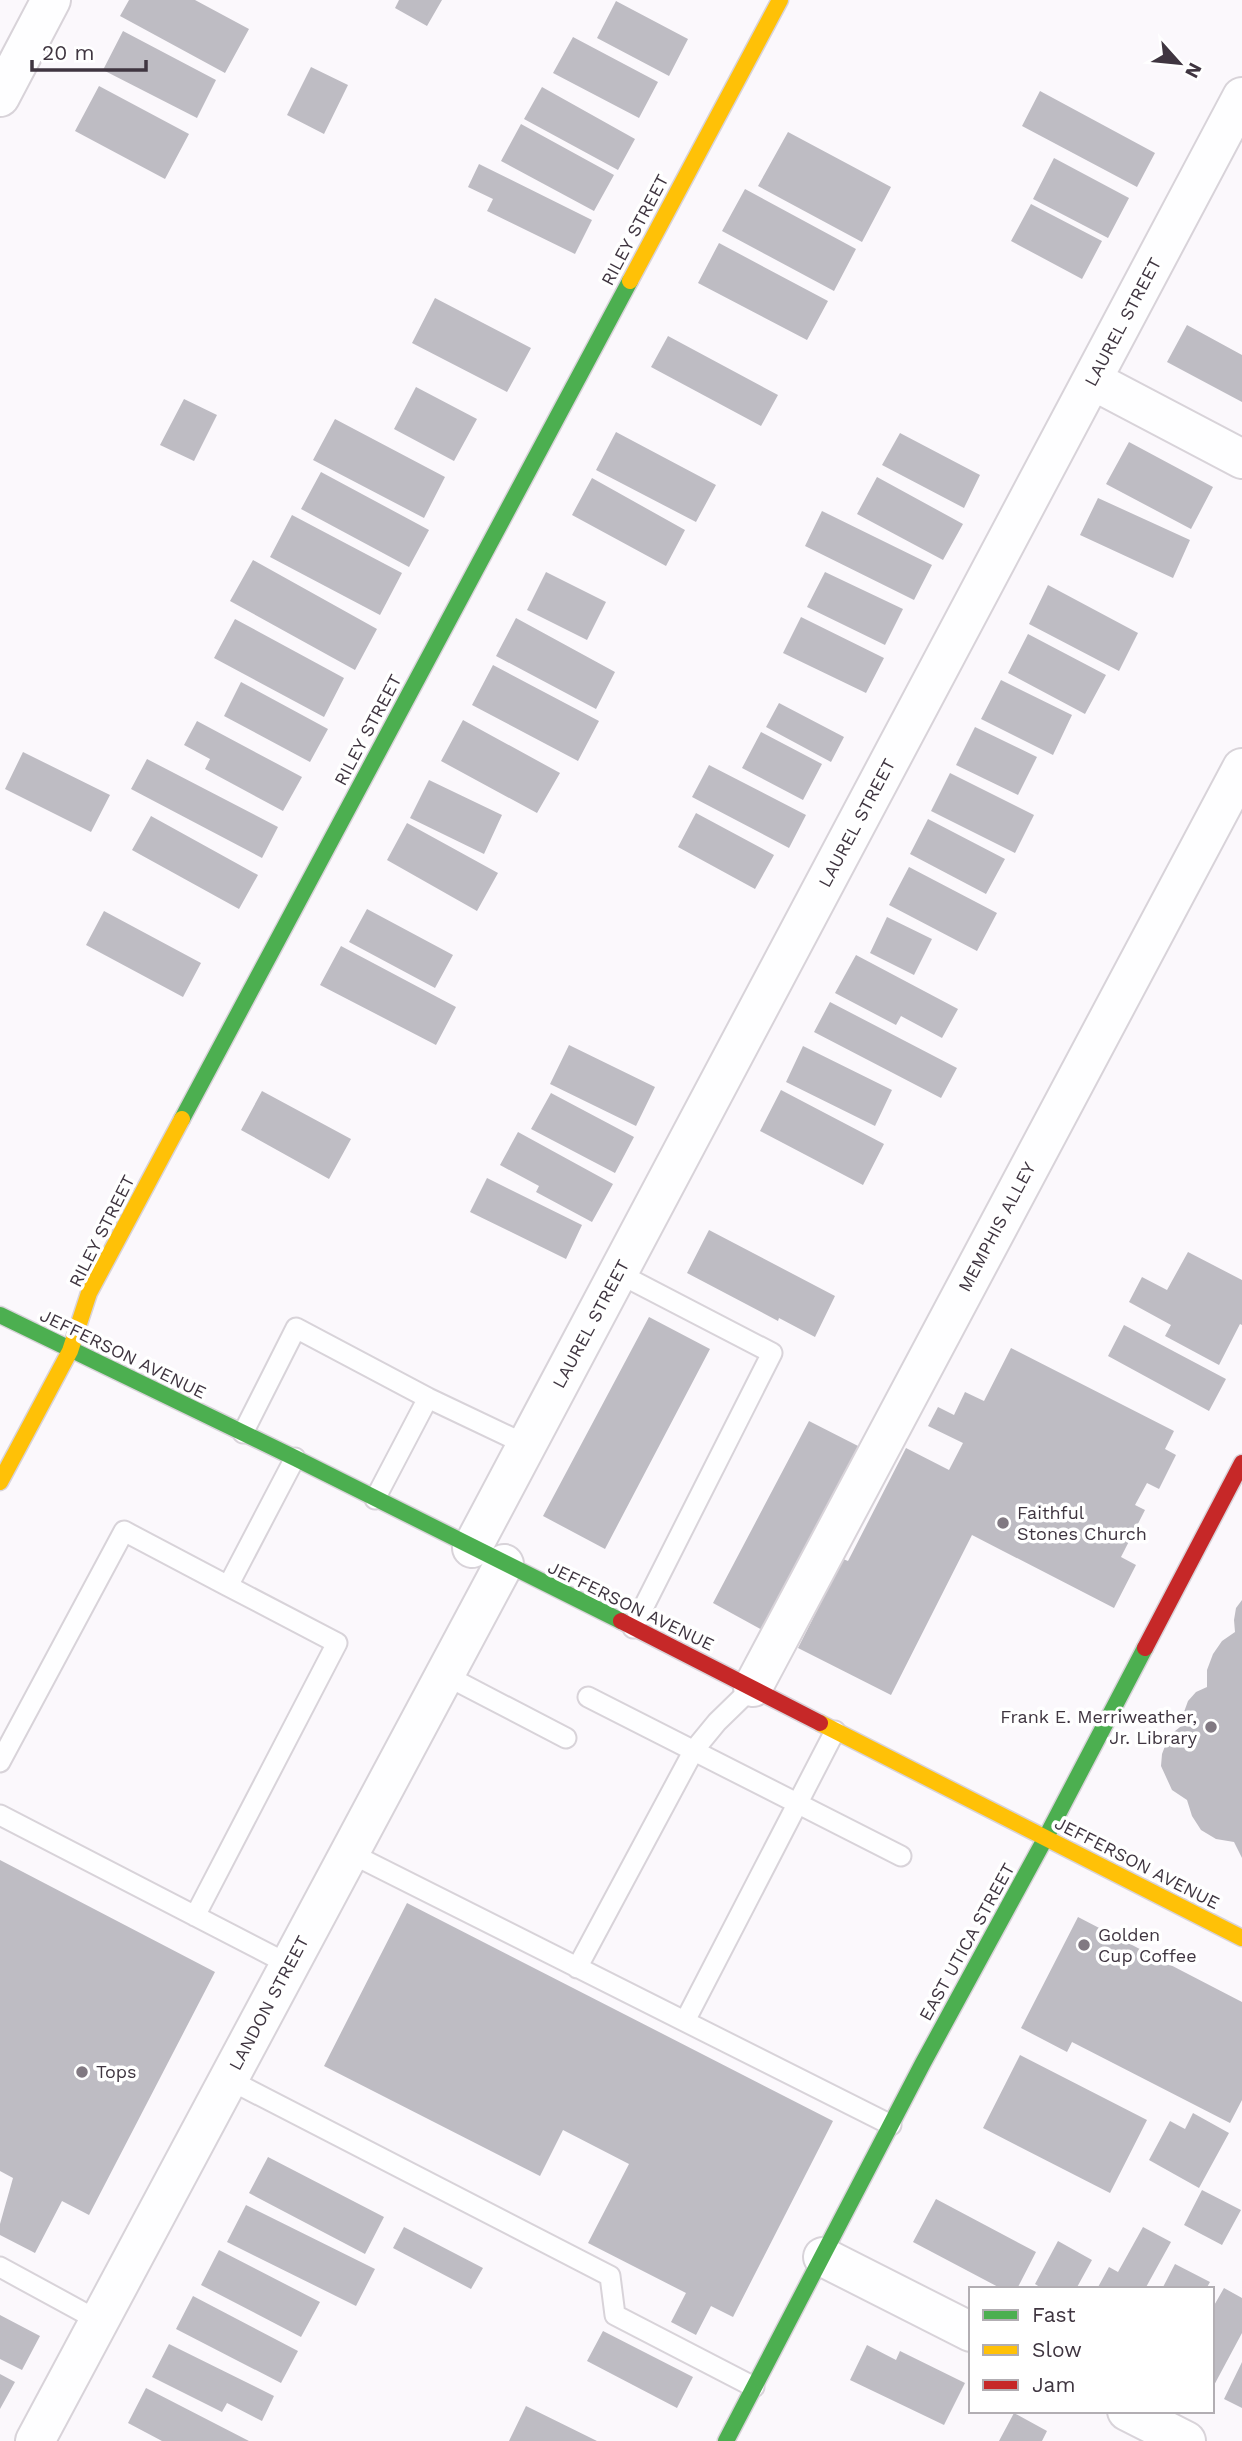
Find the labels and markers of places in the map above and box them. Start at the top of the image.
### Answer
place label: Faithful Stones Church [1017,1502,1147,1544]
marker: Faithful Stones Church [995,1515,1011,1531]
place label: Frank E. Merriweather, Jr. Library [1000,1706,1198,1748]
marker: Frank E. Merriweather, Jr. Library [1203,1719,1219,1735]
place label: Golden Cup Coffee [1098,1924,1197,1966]
marker: Golden Cup Coffee [1076,1937,1092,1953]
place label: Tops [96,2061,136,2082]
marker: Tops [74,2064,90,2080]

